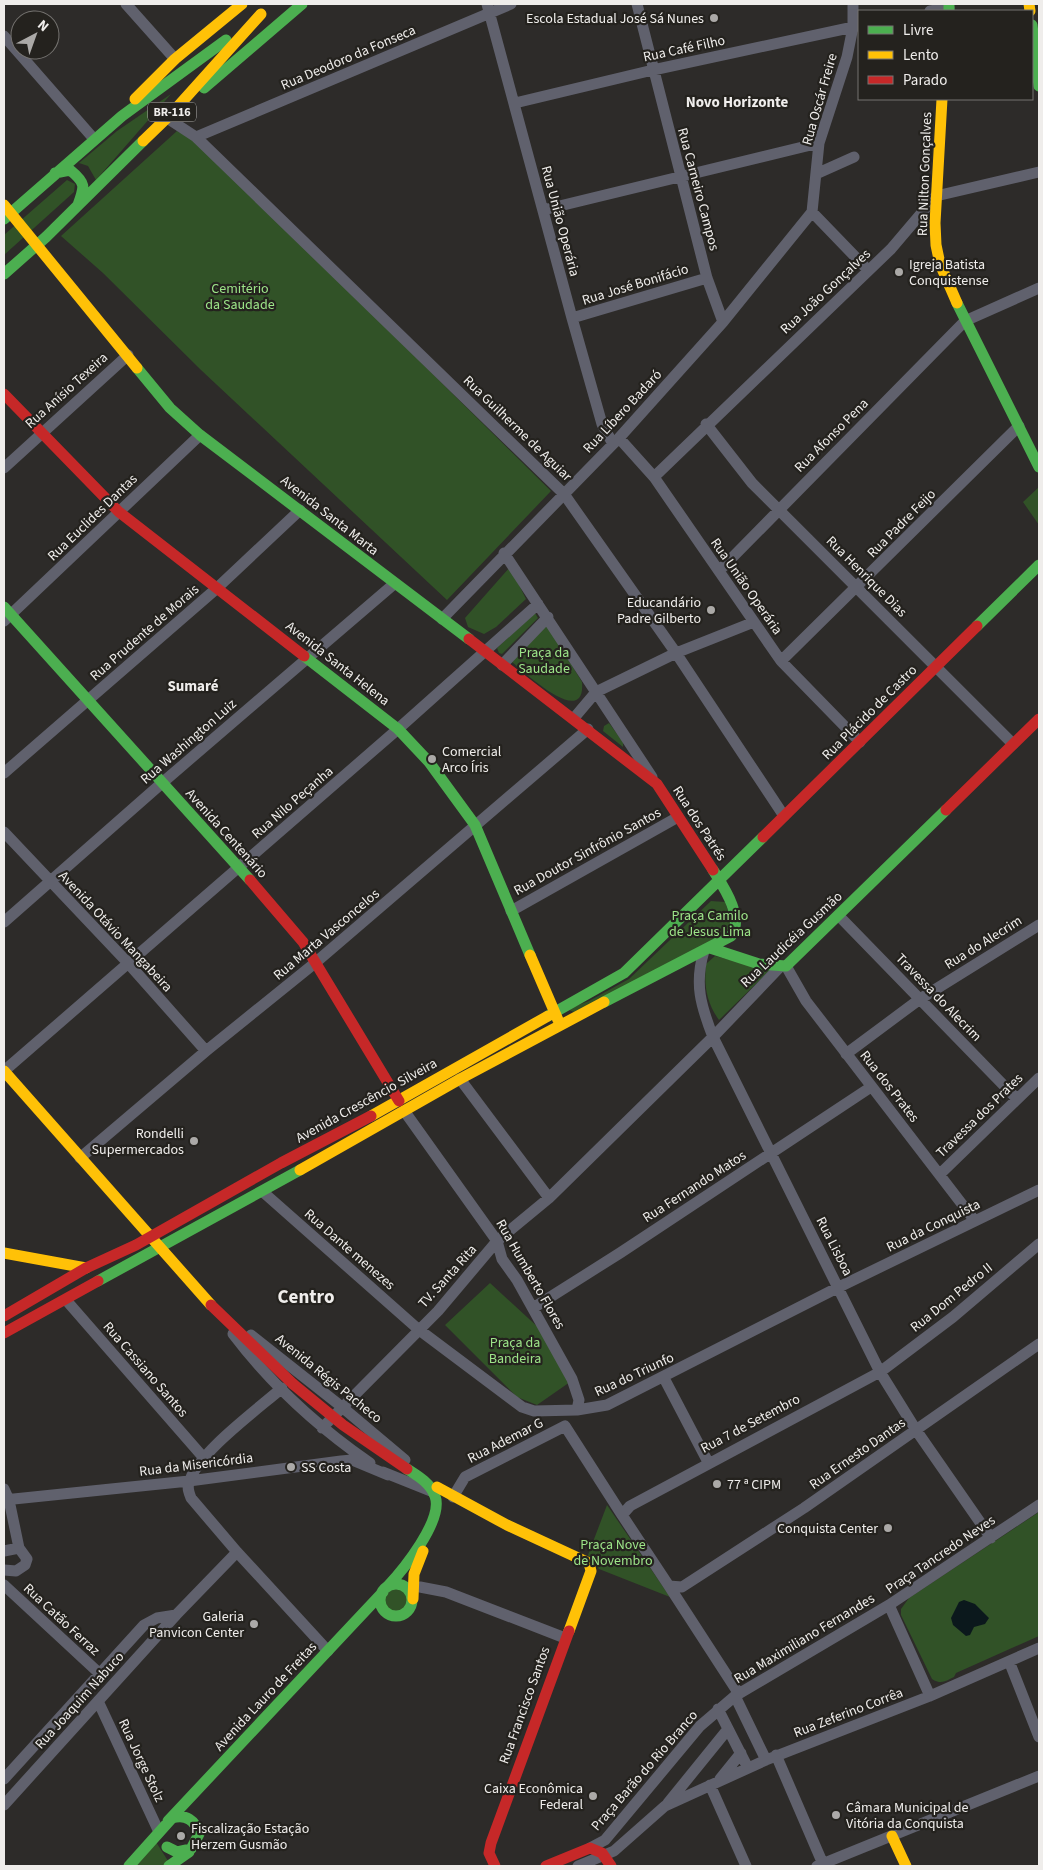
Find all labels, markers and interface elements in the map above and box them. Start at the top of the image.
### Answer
place label: Escola Estadual José Sá Nunes [526,9,704,29]
north arrow [10,10,60,60]
legend [858,10,1033,100]
marker: Escola Estadual José Sá Nunes [708,12,720,24]
text: N [33,15,53,37]
street label: Rua Deodoro da Fonseca [278,20,419,95]
text: Livre [903,20,933,41]
street label: Rua Café Filho [641,31,727,67]
text: Lento [903,45,939,66]
street label: Rua Oscár Freire [797,51,843,148]
text: Parado [903,70,947,91]
district label: Novo Horizonte [686,92,789,113]
road number: BR-116 [148,102,196,121]
street label: Rua Nilton Gonçalves [913,112,937,236]
street label: Rua Carneiro Campos [672,126,724,253]
street label: Rua União Operária [536,164,584,279]
street label: Rua João Gonçalves [776,244,875,339]
place label: Igreja Batista Conquistense [909,255,989,291]
street label: Rua José Bonifácio [580,259,691,311]
marker: Igreja Batista Conquistense [893,266,905,278]
park label: Cemitério da Saudade [205,279,275,315]
street label: Rua Anísio Texeira [21,348,112,433]
street label: Rua Líbero Badaró [579,365,667,458]
street label: Rua Guilherme de Aguiar [458,371,576,486]
street label: Rua Afonso Pena [790,394,873,477]
street label: Rua Euclides Dantas [43,469,142,566]
street label: Avenida Santa Marta [276,471,383,561]
street label: Rua Padre Feijo [863,485,941,563]
street label: Rua Henrique Dias [821,532,911,622]
street label: Rua União Operária [705,534,787,639]
street label: Rua Prudente de Morais [86,580,204,686]
place label: Educandário Padre Gilberto [617,593,701,629]
marker: Educandário Padre Gilberto [705,604,717,616]
street label: Avenida Santa Helena [281,617,394,711]
park label: Praça da Saudade [518,643,570,679]
street label: Rua Plácido de Castro [818,661,922,765]
district label: Sumaré [167,676,219,697]
street label: Rua Washington Luiz [136,694,241,789]
place label: Comercial Arco Íris [442,742,502,778]
marker: Comercial Arco Íris [426,753,438,765]
street label: Rua Nilo Peçanha [248,762,338,844]
street label: Rua dos Patrés [667,782,731,865]
street label: Avenida Centenário [181,784,272,883]
street label: Rua Doutor Sinfrônio Santos [510,803,665,901]
street label: Avenida Otávio Mangabeira [54,867,177,997]
street label: Rua Marta Vasconcelos [269,884,384,985]
street label: Rua Laudicéia Gusmão [736,887,847,992]
park label: Praça Camilo de Jesus Lima [669,906,751,942]
street label: Rua do Alecrim [941,911,1026,975]
street label: Travessa do Alecrim [891,949,986,1046]
street label: Rua dos Prates [855,1047,924,1127]
street label: Avenida Crescêncio Silveira [292,1054,441,1148]
street label: Travessa dos Prates [932,1069,1028,1163]
place label: Rondelli Supermercados [92,1124,184,1160]
marker: Rondelli Supermercados [188,1135,200,1147]
street label: Rua Fernando Matos [639,1146,750,1228]
street label: Rua da Conquista [883,1195,984,1257]
street label: Rua Dante menezes [299,1205,399,1295]
street label: Rua Lisboa [811,1214,857,1279]
street label: Rua Humberto Flores [491,1216,570,1333]
street label: TV. Santa Rita [414,1240,482,1313]
street label: Rua Dom Pedro II [906,1258,997,1337]
district label: Centro [278,1284,334,1311]
street label: Rua Cassiano Santos [98,1317,193,1422]
street label: Avenida Régis Pacheco [271,1329,386,1428]
park label: Praça da Bandeira [489,1333,541,1369]
street label: Rua do Triunfo [591,1348,677,1402]
street label: Rua 7 de Setembro [697,1389,804,1459]
street label: Rua Ademar G [464,1413,547,1469]
street label: Rua Ernesto Dantas [805,1413,910,1495]
street label: Rua da Misericórdia [138,1448,254,1482]
place label: SS Costa [301,1458,351,1478]
marker: SS Costa [285,1461,297,1473]
place label: 77 ª CIPM [727,1475,781,1495]
marker: 77 ª CIPM [711,1478,723,1490]
street label: Praça Tancredo Neves [882,1511,999,1599]
place label: Conquista Center [777,1519,878,1539]
marker: Conquista Center [882,1522,894,1534]
park label: Praça Nove de Novembro [573,1535,653,1571]
street label: Rua Catão Ferraz [19,1579,104,1661]
street label: Rua Maximiliano Fernandes [730,1589,879,1689]
place label: Galeria Panvicon Center [149,1607,244,1643]
marker: Galeria Panvicon Center [248,1618,260,1630]
street label: Avenida Lauro de Freitas [210,1638,322,1756]
street label: Rua Francisco Santos [494,1644,556,1767]
street label: Rua Joaquim Nabuco [30,1648,129,1754]
street label: Rua Zeferino Corrêa [791,1683,906,1743]
street label: Praça Barão do Rio Branco [587,1706,703,1835]
street label: Rua Jorge Stolz [113,1715,169,1805]
place label: Caixa Econômica Federal [484,1779,583,1815]
marker: Caixa Econômica Federal [587,1790,599,1802]
place label: Câmara Municipal de Vitória da Conquista [846,1798,969,1834]
marker: Câmara Municipal de Vitória da Conquista [830,1809,842,1821]
place label: Fiscalização Estação Herzem Gusmão [191,1819,309,1855]
marker: Fiscalização Estação Herzem Gusmão [175,1830,187,1842]

